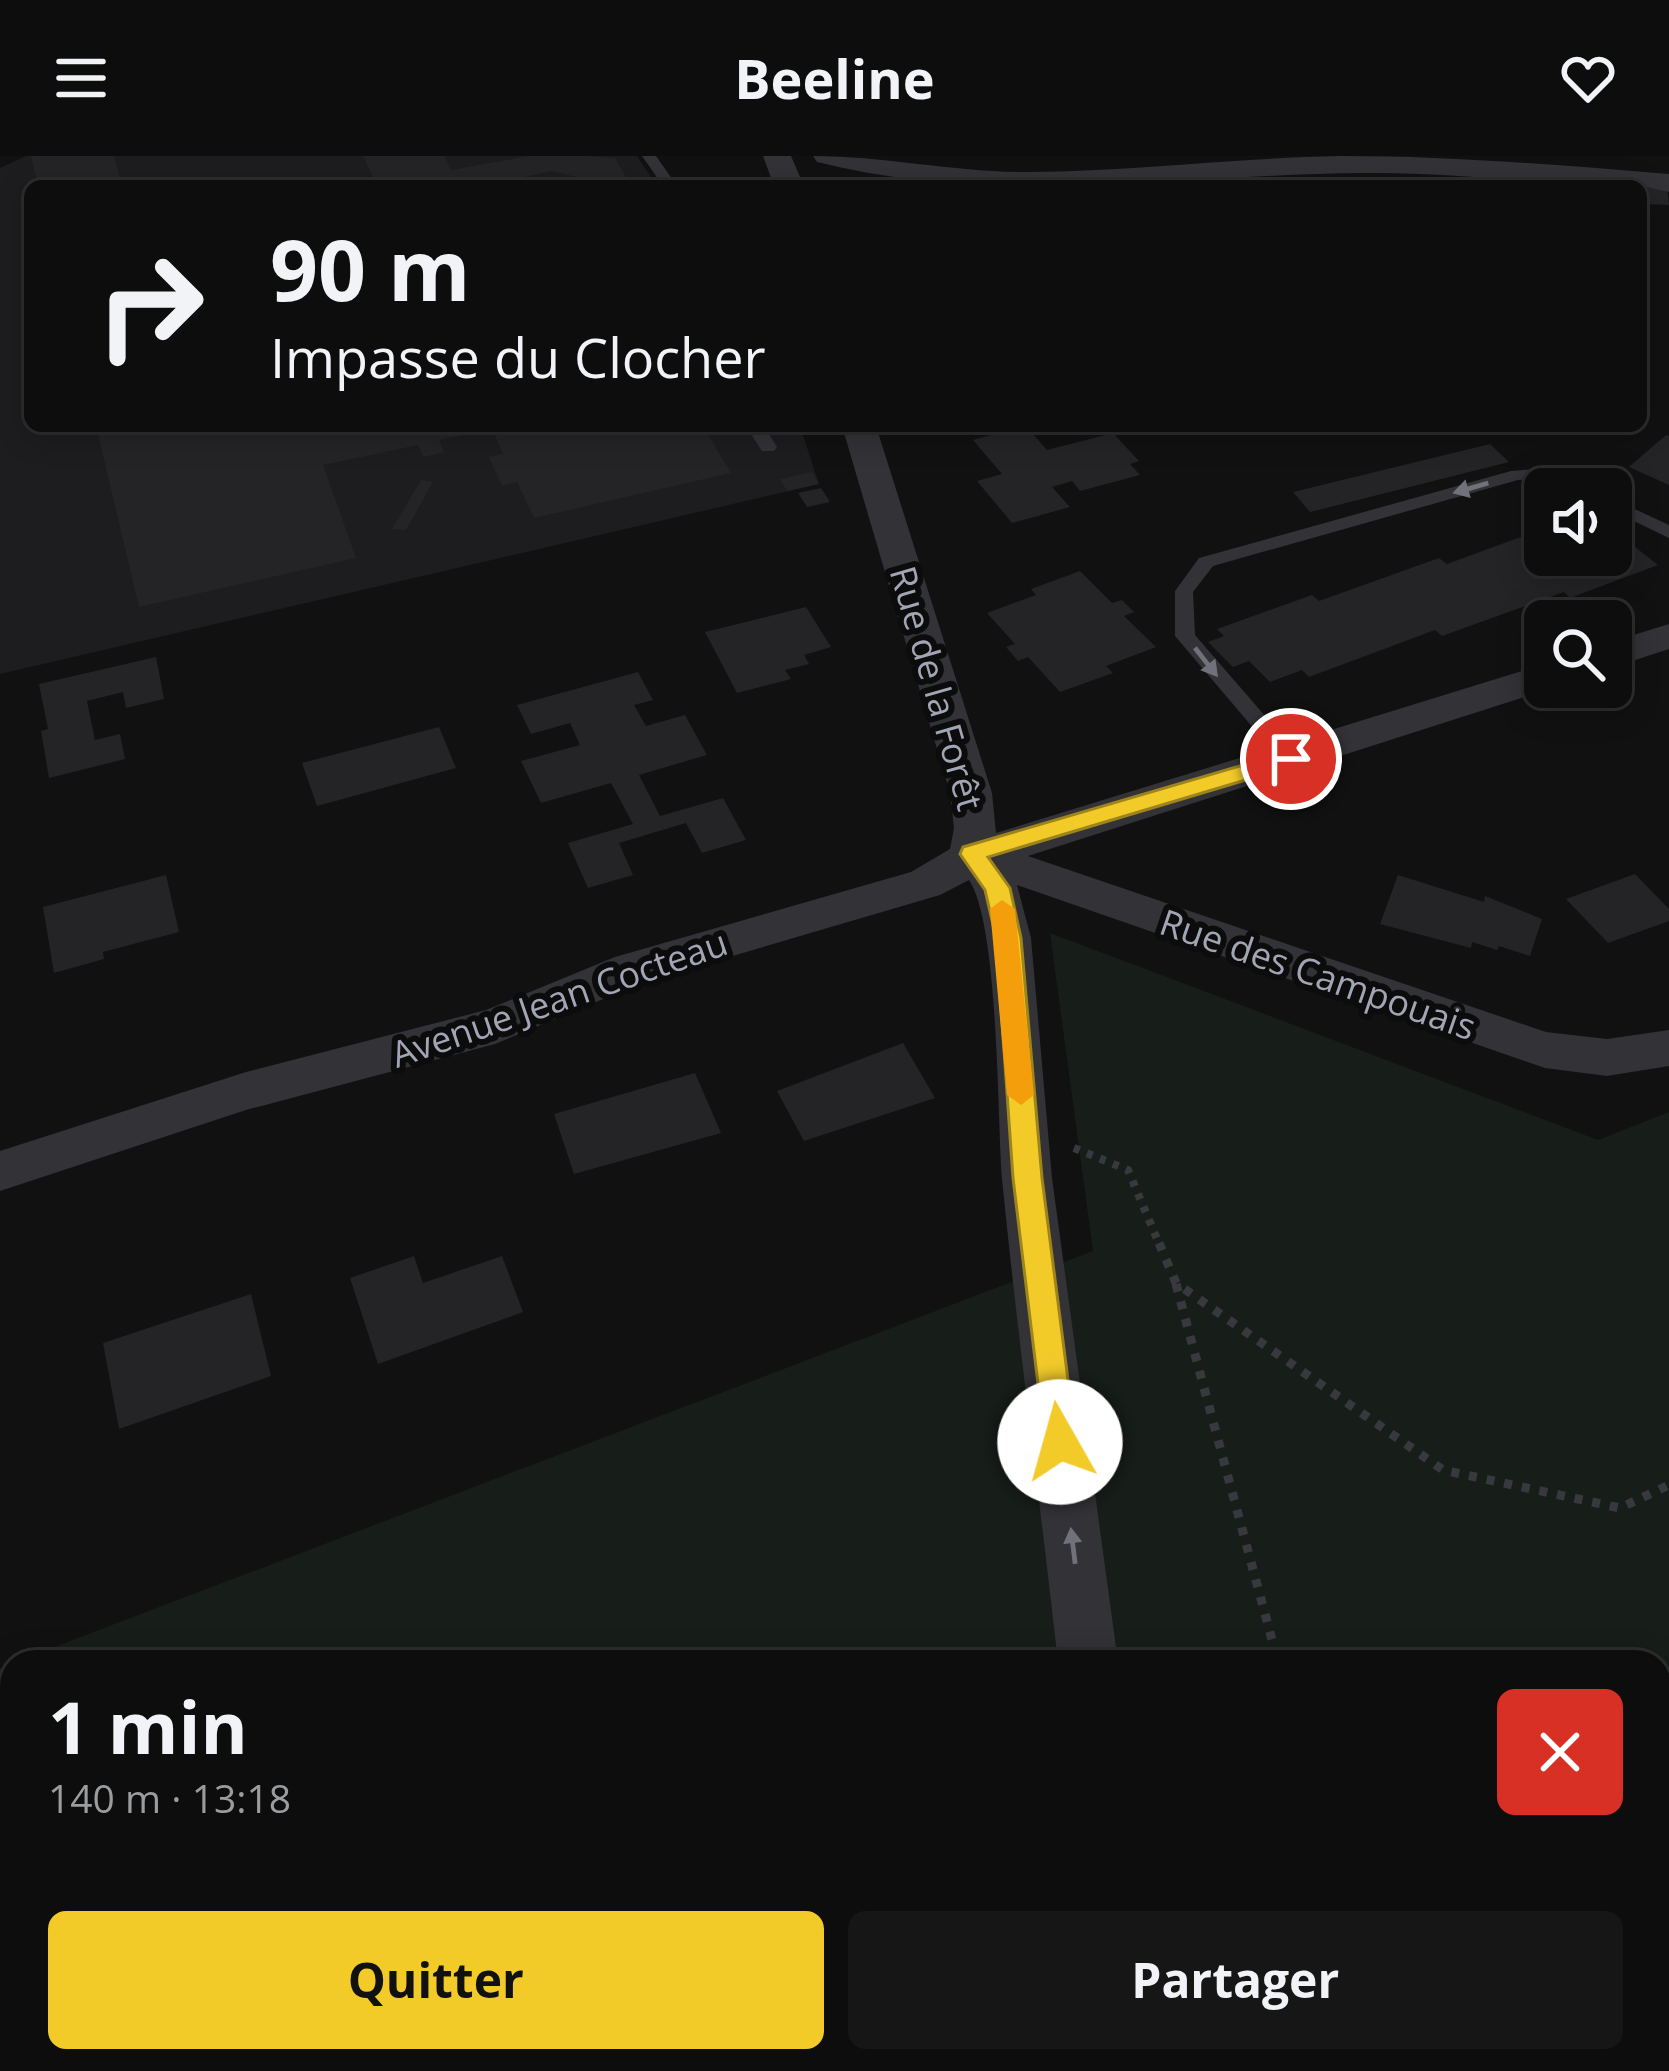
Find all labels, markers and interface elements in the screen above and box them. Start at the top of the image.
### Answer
text: Beeline [734,41,935,115]
icon: menu [48,45,114,111]
icon: heart [1555,45,1621,111]
text: 90 m [270,211,470,326]
icon: right [72,228,228,384]
text: Impasse du Clocher [270,320,766,394]
map controls [1524,468,1632,708]
button: sound [1524,468,1632,576]
one-way arrow [1452,480,1489,498]
street label: Rue de la Forêt [879,560,995,816]
button: search [1524,600,1632,708]
one-way arrow [1193,647,1218,678]
pin [1240,708,1342,810]
icon: arrive [1258,726,1324,792]
street label: Rue des Campouais [1154,897,1482,1051]
street label: Avenue Jean Cocteau [384,917,734,1079]
position arrow [997,1379,1123,1505]
one-way arrow [1063,1527,1082,1564]
text: 1 min [48,1677,248,1775]
button: close [1497,1689,1623,1815]
text: 140 m · 13:18 [48,1771,291,1824]
button: Quitter [48,1911,824,2049]
button: Partager [848,1911,1623,2049]

